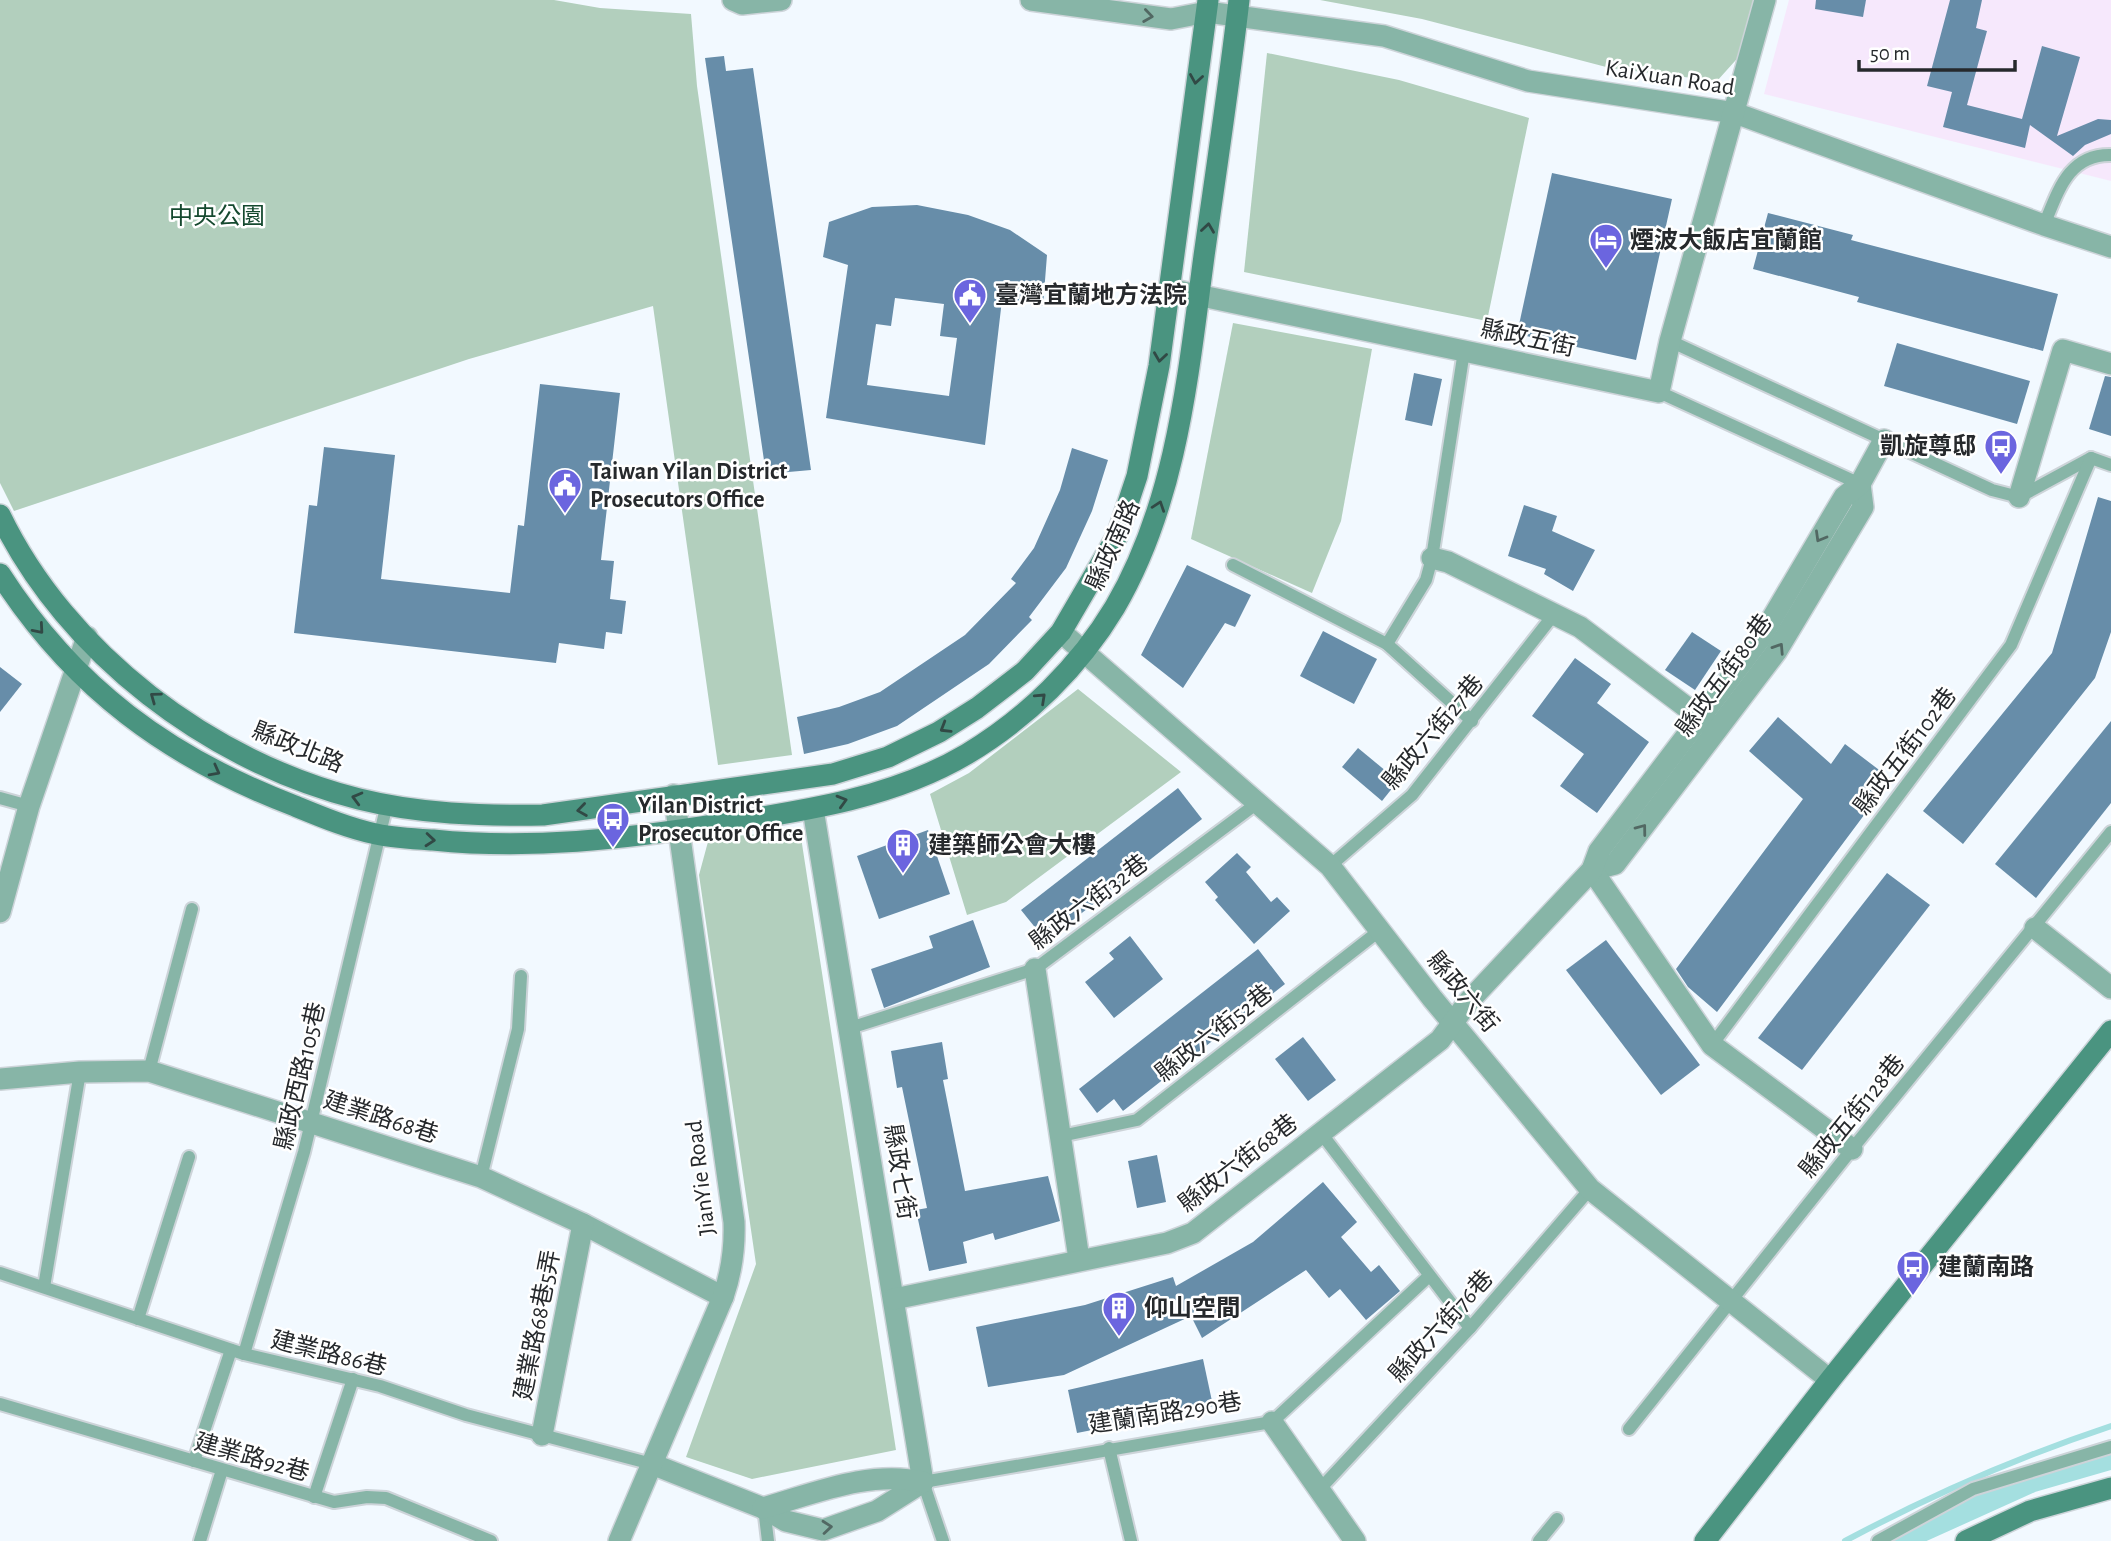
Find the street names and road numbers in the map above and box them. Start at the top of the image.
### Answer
street label: KaiXuan Road [1603,56,1736,100]
street label: 縣政五街 [1478,315,1578,361]
street label: 縣政南路 [1082,496,1144,594]
street label: 縣政五街80巷 [1671,609,1777,741]
street label: 縣政六街27巷 [1378,670,1488,794]
street label: 縣政五街102巷 [1849,683,1961,819]
street label: 縣政北路 [249,717,347,777]
street label: 縣政六街32巷 [1025,849,1153,955]
street label: 縣政六街 [1422,947,1504,1037]
street label: 縣政六街52巷 [1150,979,1278,1087]
street label: 縣政西路105巷 [270,1000,330,1152]
street label: 縣政五街128巷 [1795,1049,1909,1183]
street label: 建業路68巷 [321,1086,441,1148]
street label: 縣政六街68巷 [1174,1109,1302,1217]
street label: JianYie Road [682,1119,720,1237]
street label: 縣政七街 [880,1123,920,1221]
street label: 建業路68巷5弄 [510,1248,564,1402]
street label: 縣政六街76巷 [1384,1265,1498,1387]
street label: 建業路86巷 [268,1326,390,1380]
street label: 建蘭南路290巷 [1086,1388,1244,1438]
street label: 建業路92巷 [192,1428,312,1486]

